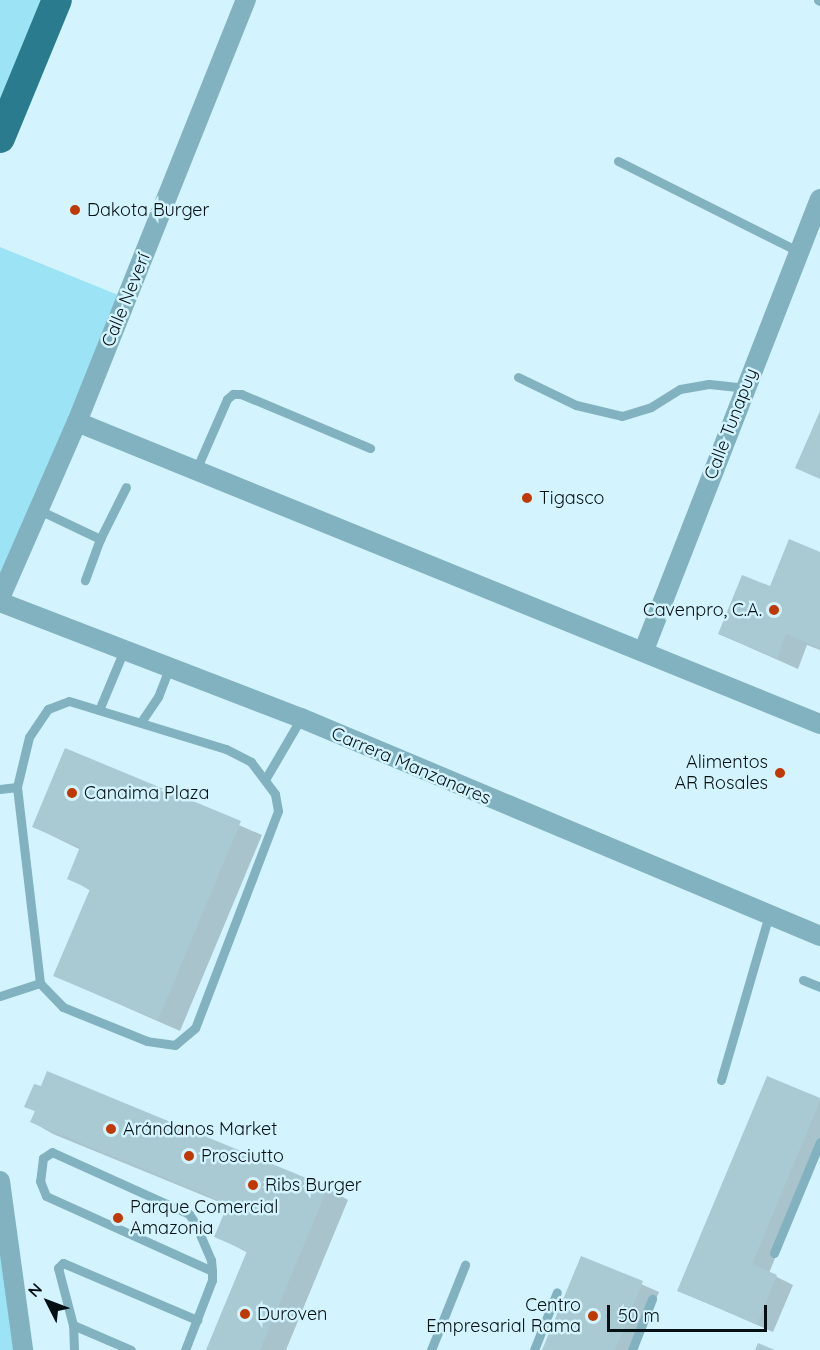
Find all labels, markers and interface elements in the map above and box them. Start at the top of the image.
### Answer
place label: Dakota Burger [87,199,209,221]
marker: Dakota Burger [68,203,82,217]
street label: Calle Neverí [97,250,155,350]
street label: Calle Tunapuy [700,365,762,483]
place label: Tigasco [539,487,604,509]
marker: Tigasco [520,491,534,505]
place label: Cavenpro, C.A. [643,599,762,621]
marker: Cavenpro, C.A. [767,603,781,617]
street label: Carrera Manzanares [328,723,494,809]
place label: Alimentos AR Rosales [674,752,768,795]
marker: Alimentos AR Rosales [773,766,787,780]
place label: Canaima Plaza [84,782,209,804]
marker: Canaima Plaza [65,786,79,800]
place label: Arándanos Market [123,1118,277,1140]
marker: Arándanos Market [104,1122,118,1136]
place label: Prosciutto [201,1145,284,1167]
marker: Prosciutto [182,1149,196,1163]
place label: Ribs Burger [265,1174,362,1196]
marker: Ribs Burger [246,1178,260,1192]
place label: Parque Comercial Amazonia [130,1197,278,1240]
marker: Parque Comercial Amazonia [111,1211,125,1225]
north arrow [18,1272,78,1332]
text: N [23,1279,46,1301]
scale bar [610,1293,770,1331]
place label: Centro Empresarial Rama [426,1295,581,1338]
place label: Duroven [257,1303,328,1325]
text: 50 m [618,1304,660,1327]
marker: Duroven [238,1307,252,1321]
marker: Centro Empresarial Rama [586,1309,600,1323]

